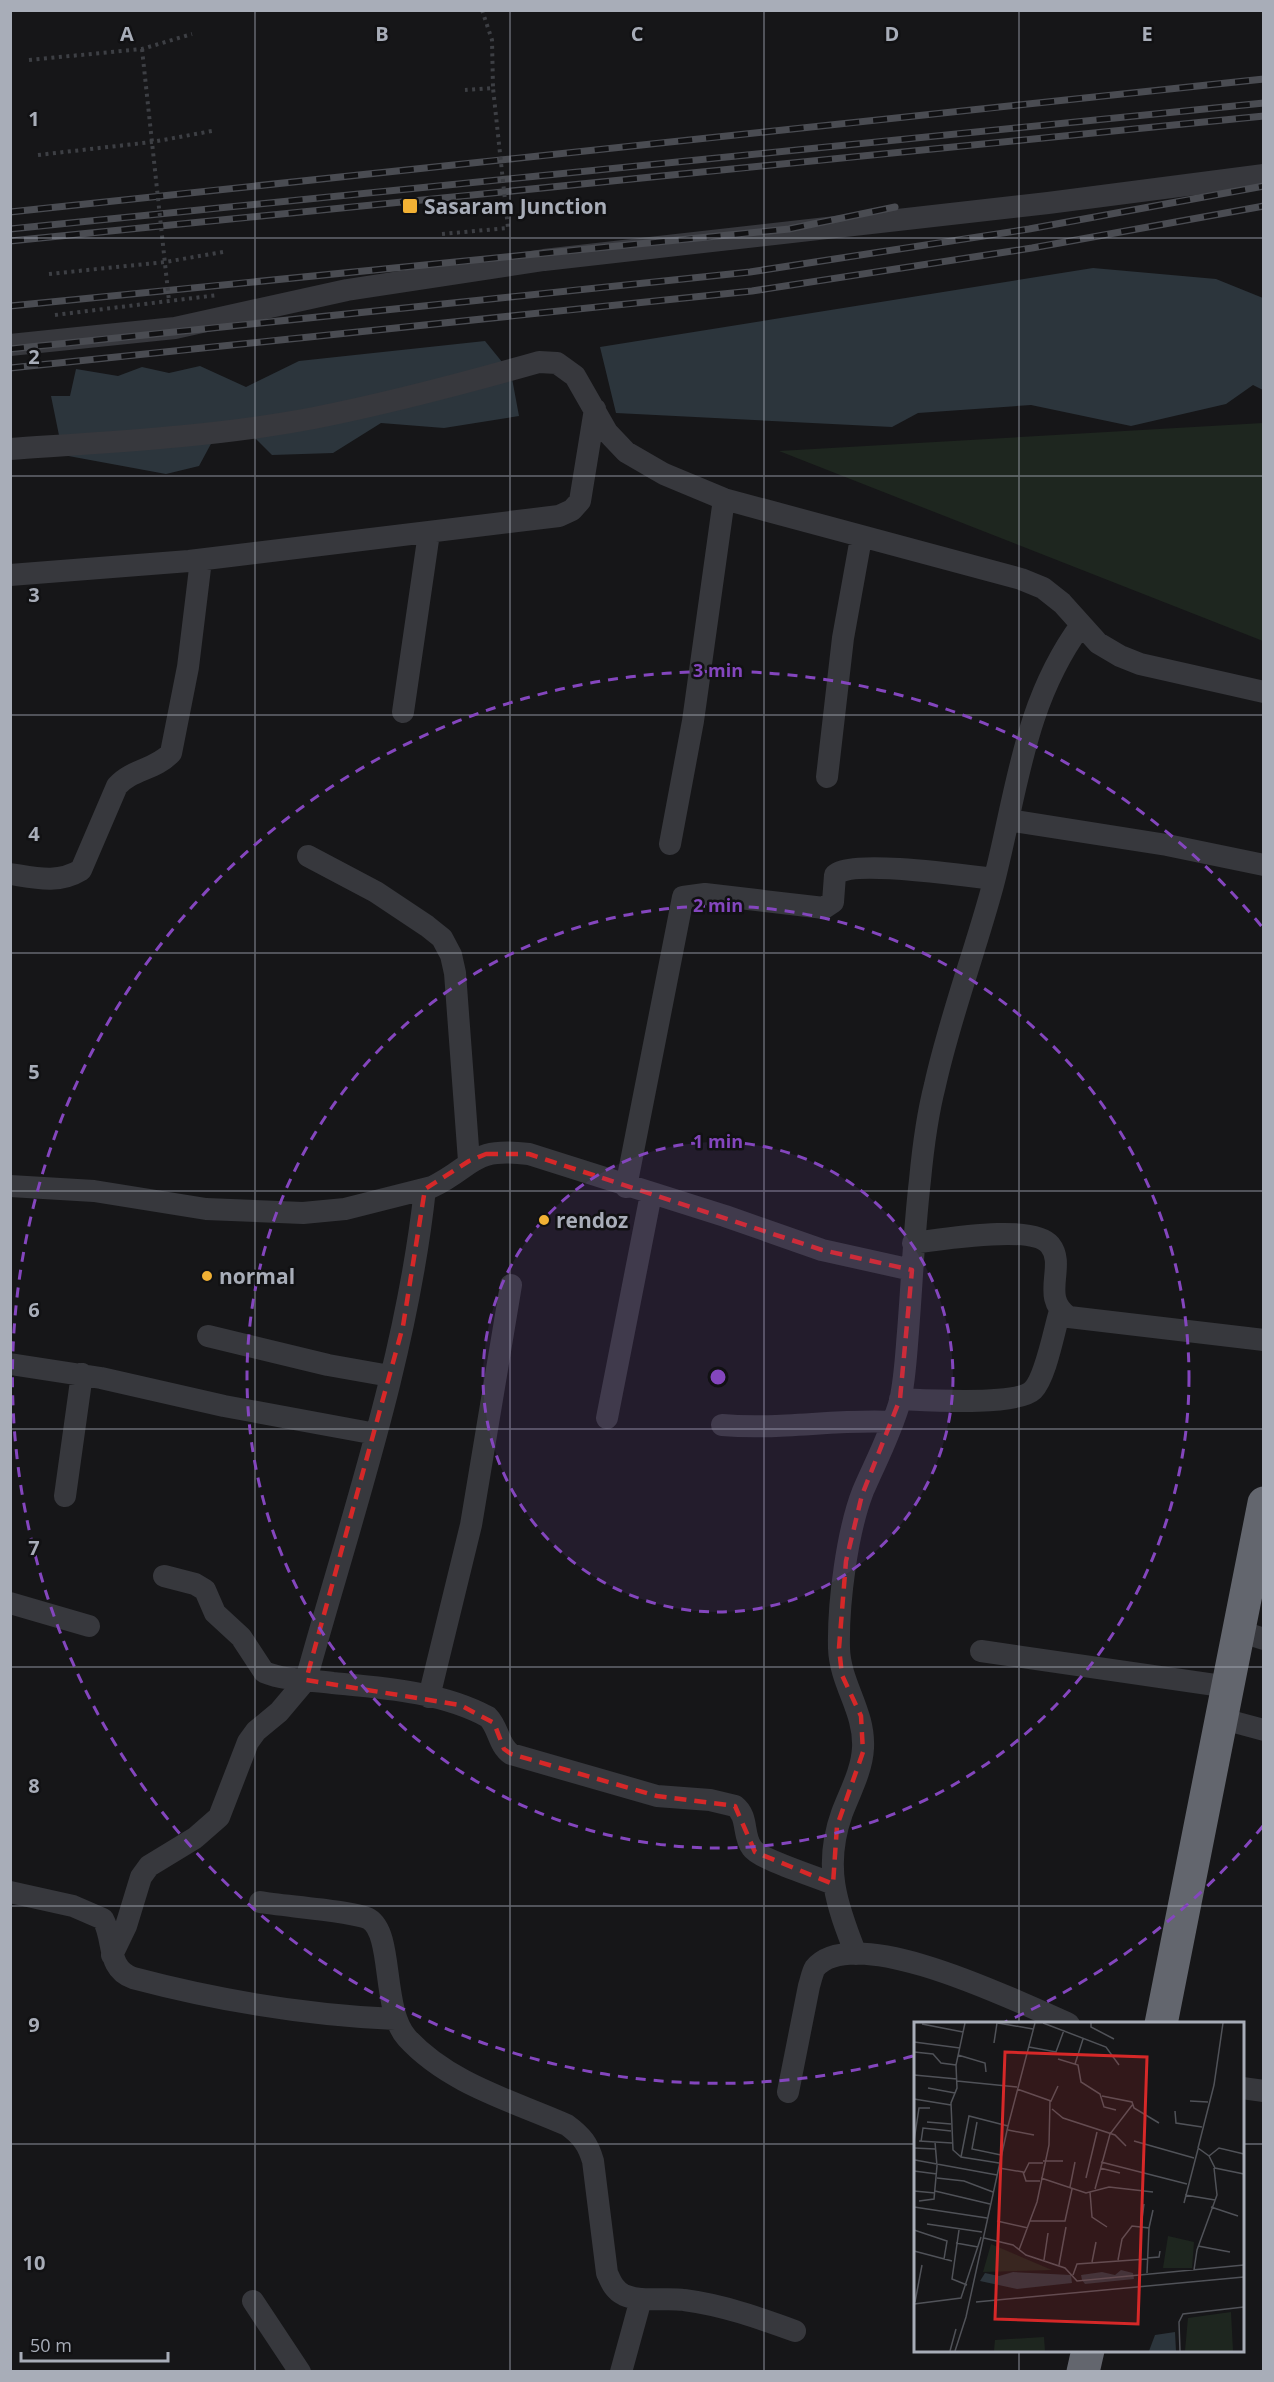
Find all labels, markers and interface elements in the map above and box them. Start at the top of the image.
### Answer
text: A [120,20,134,47]
text: B [375,20,389,47]
text: C [631,20,644,47]
text: D [885,20,899,47]
text: E [1141,20,1153,47]
text: 1 [28,105,40,132]
place label: Sasaram Junction [424,192,607,220]
marker: Sasaram Junction [401,197,419,215]
text: 2 [28,343,40,370]
text: 3 [28,581,40,608]
text: 3 min [693,658,743,682]
text: 4 [28,820,40,847]
text: 2 min [693,893,743,917]
text: 5 [28,1058,40,1085]
text: 1 min [693,1129,743,1153]
place label: rendoz [556,1206,628,1234]
marker: rendoz [537,1213,551,1227]
place label: normal [219,1262,295,1290]
marker: normal [200,1269,214,1283]
text: 6 [28,1296,40,1323]
centre of rings [708,1367,728,1387]
text: 7 [28,1534,40,1561]
text: 8 [28,1772,40,1799]
text: 9 [28,2011,40,2038]
inset map [914,2022,1244,2352]
text: 10 [23,2249,45,2276]
scale bar [21,2325,168,2363]
text: 50 m [30,2333,72,2357]

